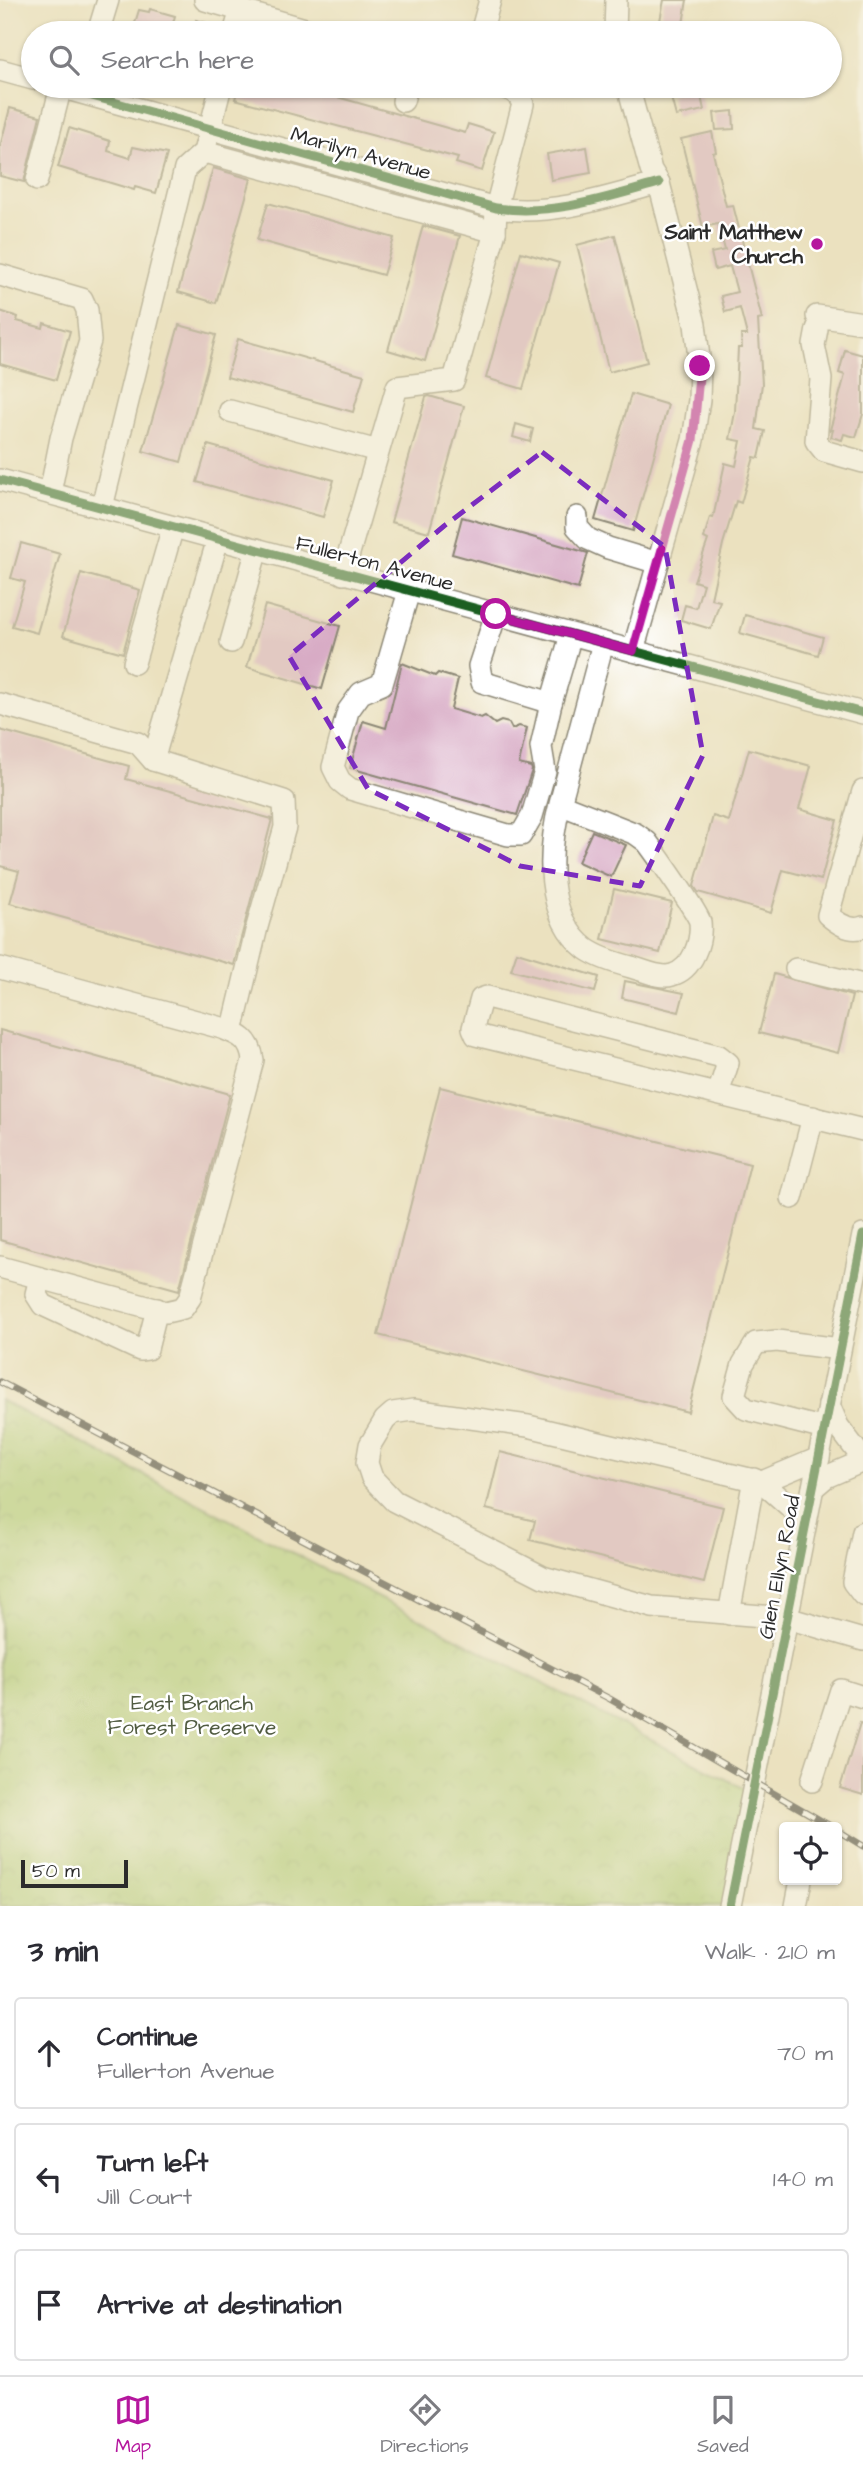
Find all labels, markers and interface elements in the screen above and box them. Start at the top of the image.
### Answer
search box [21,21,842,98]
icon: search [45,41,83,79]
text: Search here [101,42,254,78]
street label: Marilyn Avenue [287,120,434,189]
place label: Saint Matthew Church [663,218,804,271]
marker: Saint Matthew Church [809,236,825,252]
route end [684,350,715,381]
street label: Fullerton Avenue [293,528,457,598]
route start [480,598,511,629]
street label: Glen Ellyn Road [751,1493,810,1642]
park label: East Branch Forest Preserve [108,1689,276,1742]
map controls [779,1822,842,1885]
button: locate [779,1822,842,1885]
scale bar [21,1857,128,1889]
text: 50 m [32,1858,80,1885]
text: 3 min [28,1931,98,1973]
text: Walk · 210 m [705,1936,835,1968]
text: Continue [97,2019,198,2055]
icon: ahead [30,2034,68,2072]
text: 70 m [777,2037,833,2069]
text: Fullerton Avenue [97,2055,275,2087]
text: Turn left [97,2145,208,2181]
icon: left [30,2160,68,2198]
text: 140 m [773,2163,833,2195]
text: Jill Court [97,2181,192,2213]
icon: arrive [30,2286,68,2324]
text: Arrive at destination [97,2287,342,2323]
tab: Map [114,2391,152,2460]
tab: Directions [380,2391,469,2460]
tab: Saved [697,2391,749,2460]

